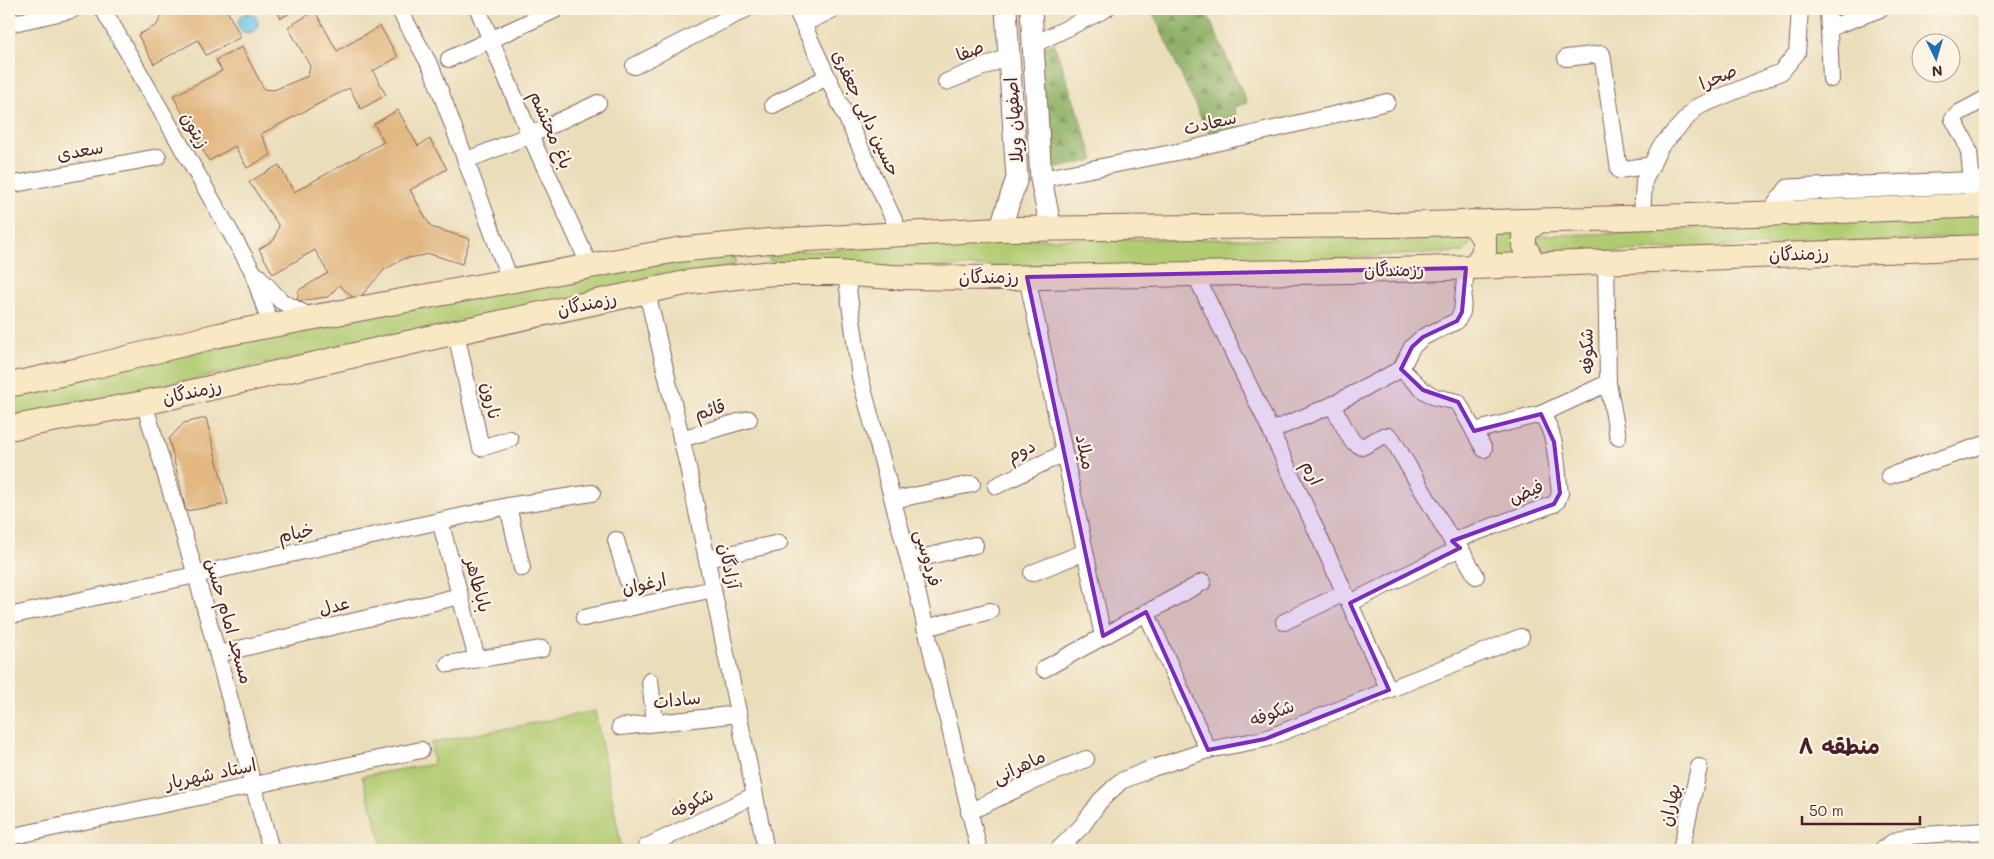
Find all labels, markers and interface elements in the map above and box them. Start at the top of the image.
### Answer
north arrow [1912,32,1962,82]
street label: صفا [952,34,987,66]
street label: حسین دایی جعفری [827,45,907,180]
street label: صحرا [1695,57,1740,95]
text: N [1931,62,1943,81]
street label: اصفهان ویلا [998,76,1028,164]
street label: باغ محتشم [522,87,579,174]
street label: سعادت [1181,104,1239,140]
street label: زیتون [176,107,216,152]
street label: سعدی [55,134,105,166]
street label: رزمندگان [1768,240,1830,266]
street label: رزمندگان [1364,256,1424,282]
street label: رزمندگان [959,264,1019,288]
street label: رزمندگان [555,285,619,321]
street label: شکوفه [1574,328,1598,374]
street label: رزمندگان [160,373,224,410]
street label: نارون [476,380,508,422]
street label: قائم [691,393,729,428]
street label: میلاد [1071,432,1101,472]
street label: دوم [1002,433,1040,470]
street label: ارم [1294,457,1329,490]
street label: فیض [1505,473,1547,509]
street label: خیام [276,517,316,550]
street label: فردوسی [910,526,948,589]
street label: آزادگان [713,541,747,592]
street label: باباطاهر [460,553,498,615]
street label: مسجد امام حسن [198,555,259,687]
street label: ارغوان [619,567,668,599]
street label: عدل [316,590,352,620]
street label: سادات [652,685,702,713]
street label: شکوفه [1246,693,1297,731]
district label: منطقه ۸ [1798,731,1880,760]
street label: ماهرانی [988,743,1049,789]
street label: استاد شهریار [161,752,258,795]
street label: شکوفه [666,781,717,823]
street label: بهاران [1653,781,1685,829]
scale bar [1802,794,1919,826]
text: 50 m [1809,800,1844,820]

